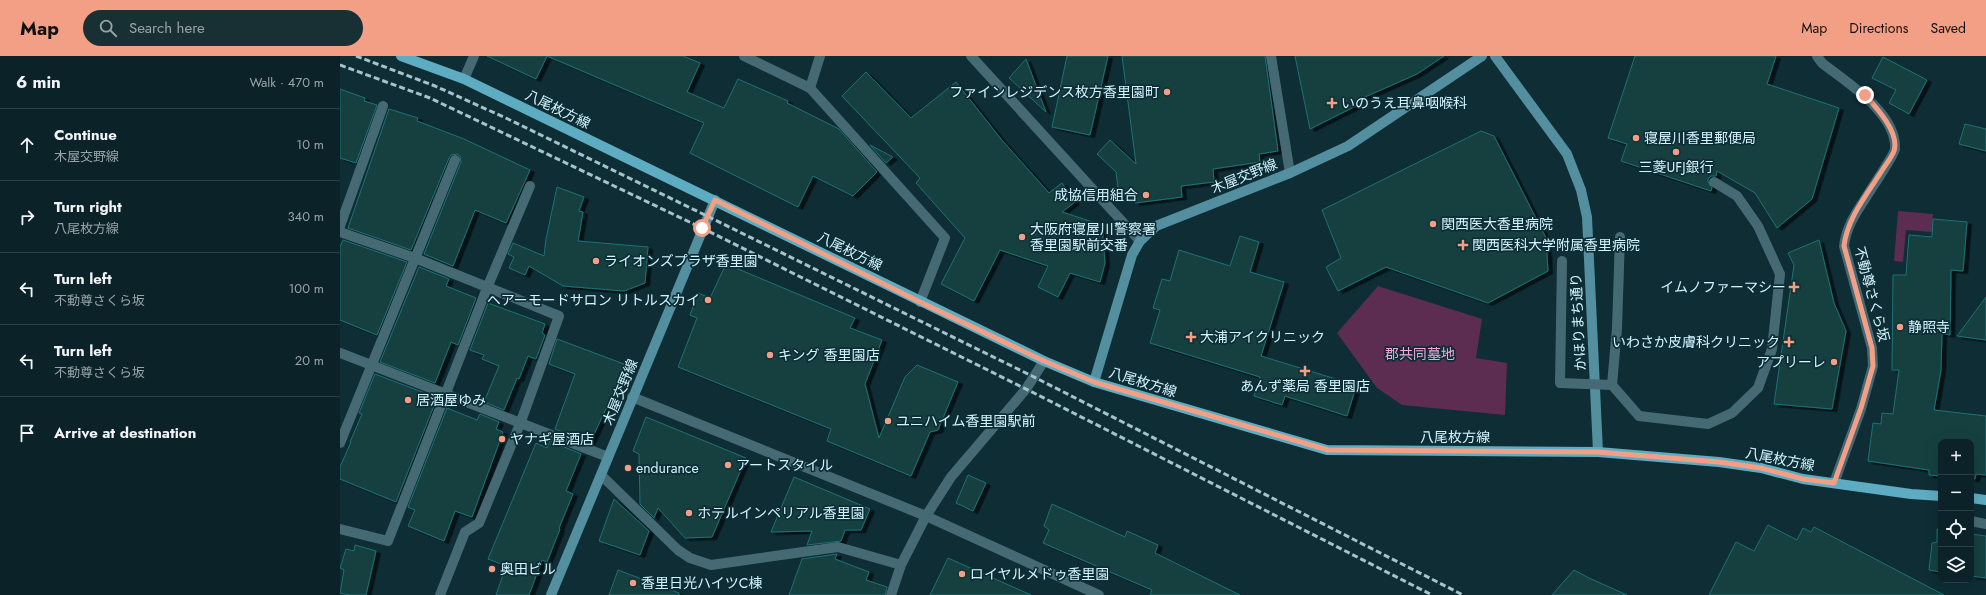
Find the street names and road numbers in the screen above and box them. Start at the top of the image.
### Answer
street label: 八尾枚方線 [522,85,594,133]
street label: 木屋交野線 [1208,154,1280,198]
street label: 八尾枚方線 [814,227,886,275]
street label: 不動尊さくら坂 [1850,244,1894,344]
street label: かほりまち通り [1565,273,1591,371]
street label: 木屋交野線 [598,356,642,428]
street label: 八尾枚方線 [1107,362,1179,402]
street label: 八尾枚方線 [1420,427,1490,447]
street label: 八尾枚方線 [1744,443,1816,475]

